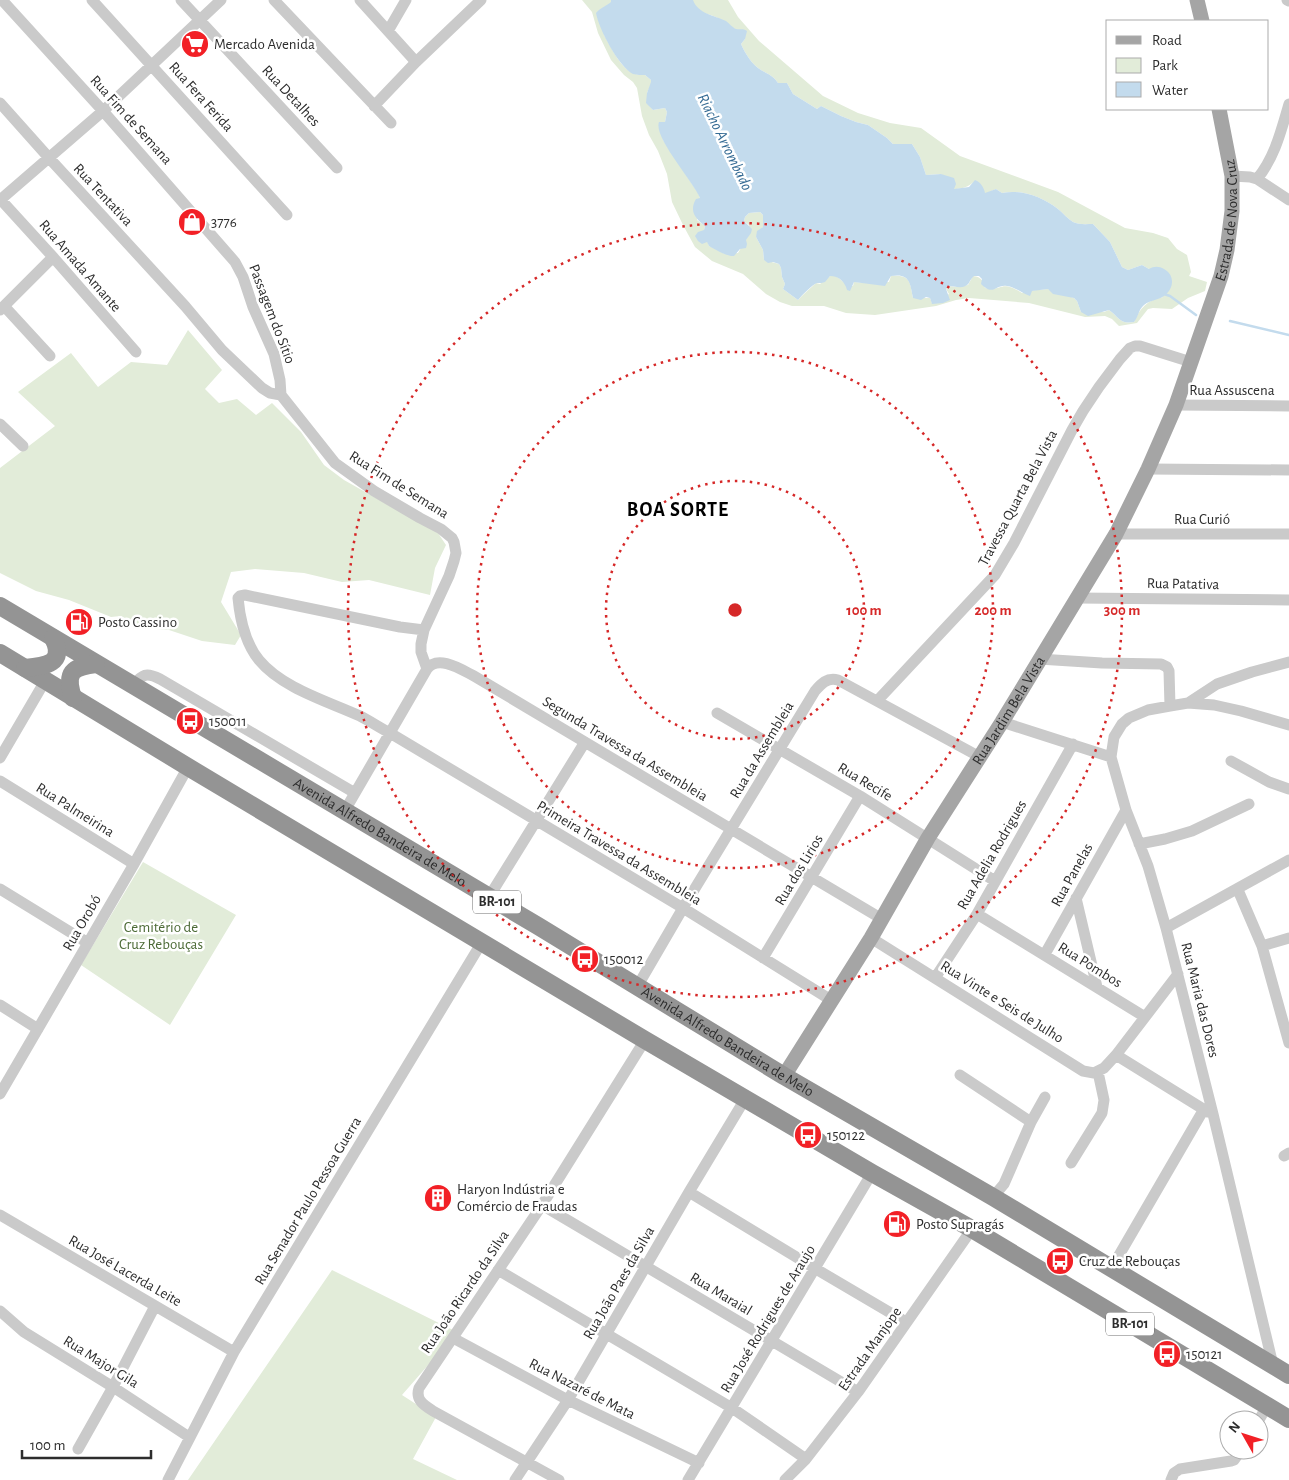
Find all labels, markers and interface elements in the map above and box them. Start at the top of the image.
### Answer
legend [1106,20,1269,110]
supermarket icon: Mercado Avenida [180,29,210,59]
text: Road [1152,33,1182,48]
place label: Mercado Avenida [214,37,315,52]
text: Park [1152,58,1178,73]
street label: Rua Fera Ferida [166,59,236,135]
street label: Rua Detalhes [259,63,323,129]
street label: Rua Fim de Semana [87,73,175,167]
text: Water [1152,83,1188,98]
water label: Riacho Arrombado [695,91,756,193]
street label: Estrada de Nova Cruz [1212,158,1240,283]
street label: Rua Tentativa [70,161,136,229]
shop icon: 3776 [177,207,207,237]
place label: 3776 [211,215,237,230]
street label: Rua Amada Amante [36,217,124,315]
street label: Passagem do Sítio [246,262,298,366]
street label: Rua Assuscena [1189,383,1275,398]
street label: Travessa Quarta Bela Vista [976,427,1060,569]
street label: Rua Fim de Semana [347,448,451,522]
district label: BOA SORTE [627,500,729,520]
street label: Rua Curió [1174,512,1230,527]
street label: Rua Patativa [1147,576,1219,592]
centre of rings [726,601,744,619]
text: 100 m [846,603,882,618]
text: 200 m [974,603,1012,618]
text: 300 m [1104,603,1140,618]
fuel station icon: Posto Cassino [64,607,94,637]
place label: Posto Cassino [98,615,177,630]
street label: Rua Jardim Bela Vista [969,654,1048,767]
street label: Segunda Travessa da Assembleia [540,694,710,804]
street label: Rua da Assembleia [727,699,797,801]
bus stop icon: 150011 [175,706,205,736]
place label: 150011 [209,714,247,729]
street label: Rua Recife [835,760,895,804]
street label: Avenida Alfredo Bandeira de Melo [291,775,469,889]
street label: Rua Palmeirina [33,780,117,840]
street label: Primeira Travessa da Assembleia [534,798,704,908]
street label: Rua Adelia Rodrigues [955,798,1029,912]
street label: Rua dos Lirios [772,832,826,908]
street label: Rua Panelas [1048,841,1096,909]
road number: BR-101 [473,890,521,914]
street label: Rua Orobó [60,892,104,954]
park label: Cemitério de Cruz Rebouças [119,920,203,952]
street label: Rua Pombos [1055,940,1125,990]
street label: Rua Maria das Dores [1178,941,1222,1059]
bus stop icon: 150012 [570,944,600,974]
place label: 150012 [604,952,643,967]
street label: Rua Vinte e Seis de Julho [938,958,1066,1046]
street label: Avenida Alfredo Bandeira de Melo [639,984,816,1099]
street label: Rua Senador Paulo Pessoa Guerra [252,1114,364,1288]
bus stop icon: 150122 [793,1120,823,1150]
place label: 150122 [827,1128,865,1143]
place label: Haryon Indústria e Comércio de Fraudas [457,1182,577,1214]
building icon: Haryon Indústria e Comércio de Fraudas [423,1183,453,1213]
fuel station icon: Posto Supragás [882,1209,912,1239]
place label: Posto Supragás [916,1217,1004,1232]
street label: Rua João Paes da Silva [581,1224,657,1342]
street label: Rua João Ricardo da Silva [418,1228,512,1356]
street label: Rua José Lacerda Leite [66,1233,184,1309]
street label: Rua José Rodrigues de Araujo [718,1243,818,1395]
bus stop icon: Cruz de Rebouças [1045,1246,1075,1276]
place label: Cruz de Rebouças [1079,1254,1180,1269]
street label: Rua Maraial [687,1270,755,1318]
street label: Estrada Manjope [836,1304,904,1394]
road number: BR-101 [1106,1312,1154,1336]
street label: Rua Major Gila [61,1333,141,1391]
bus stop icon: 150121 [1152,1339,1182,1369]
place label: 150121 [1186,1347,1223,1362]
street label: Rua Nazaré de Mata [527,1356,637,1422]
north arrow [1219,1410,1269,1460]
text: N [1226,1419,1243,1436]
scale bar [22,1428,151,1460]
text: 100 m [30,1438,65,1453]

